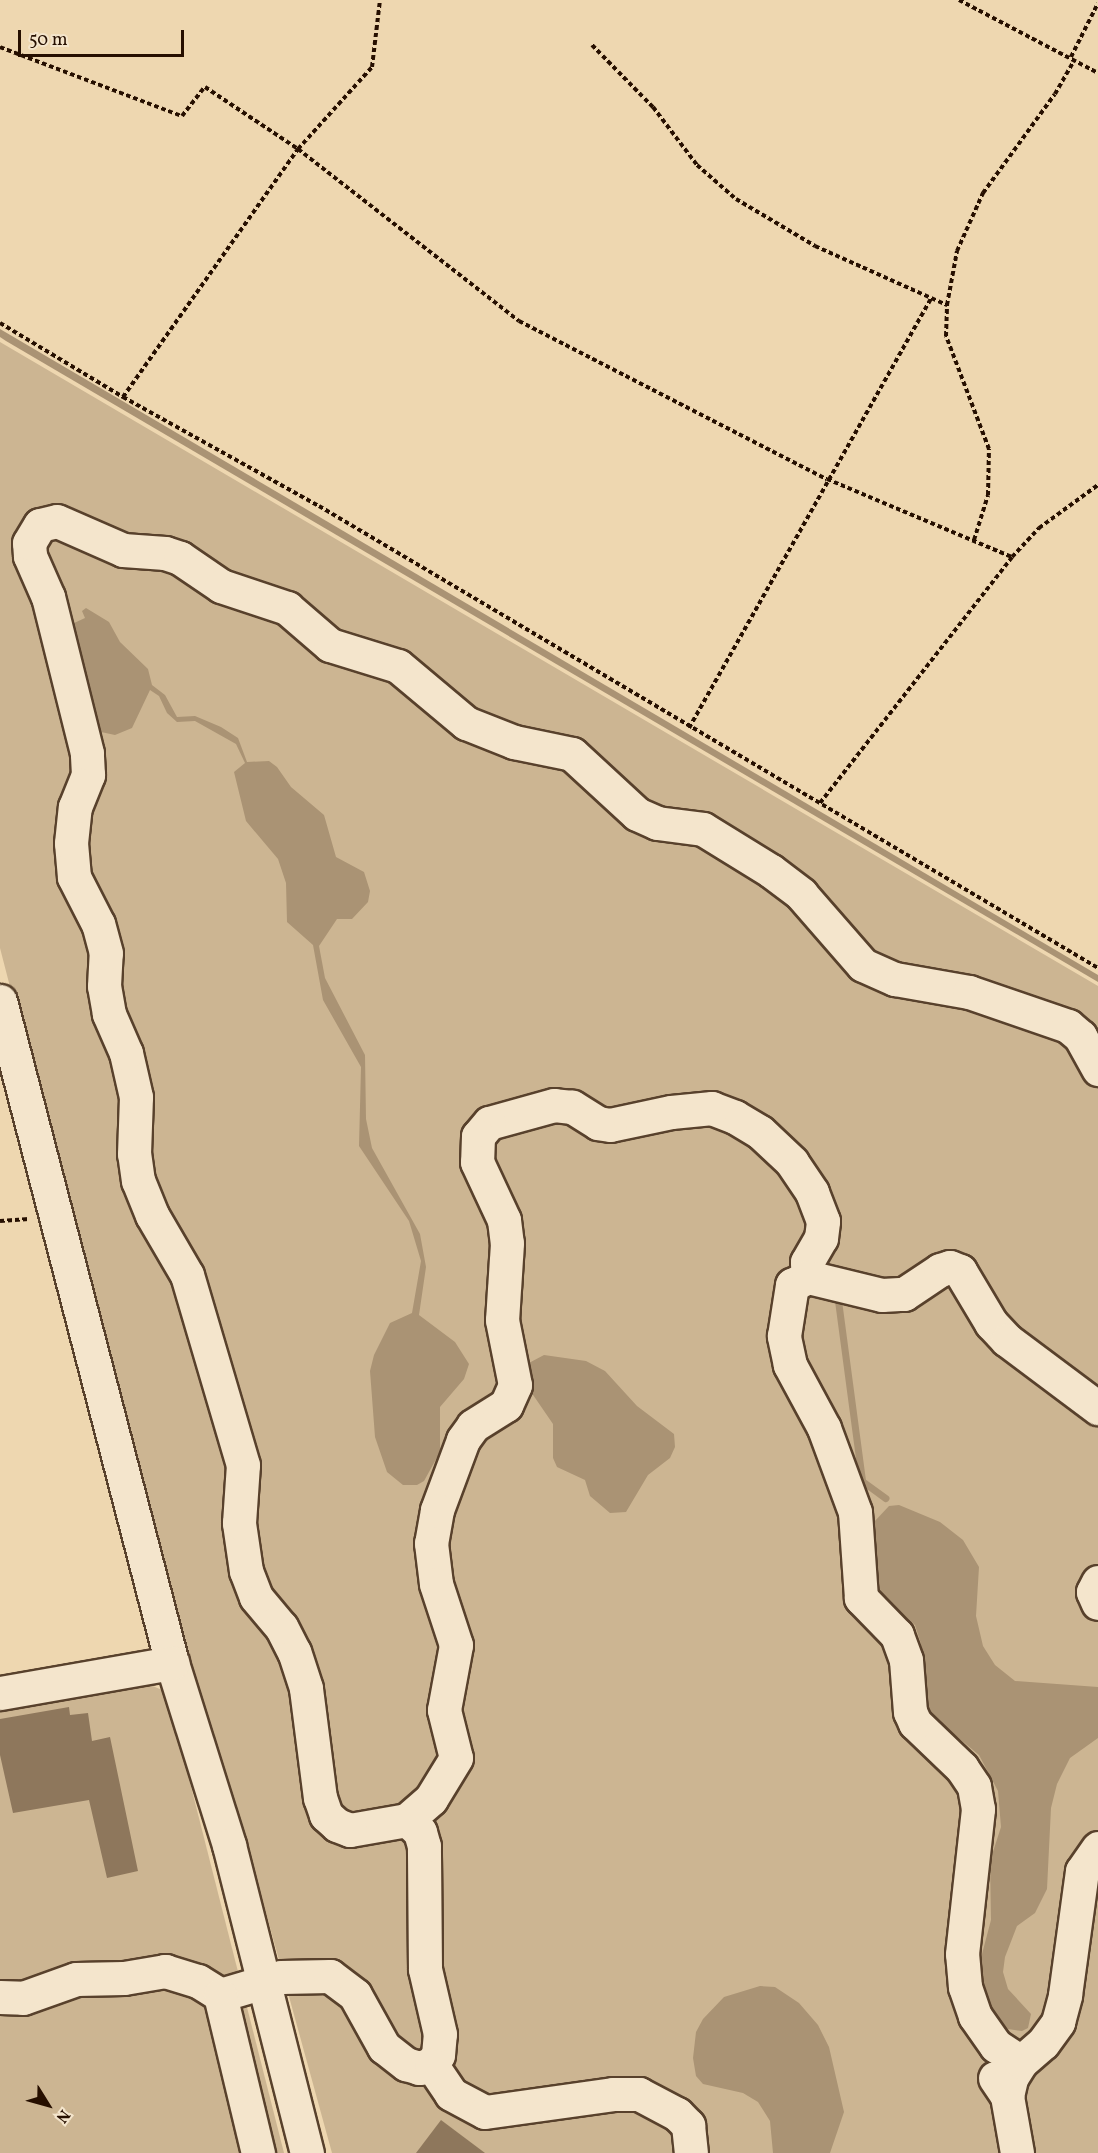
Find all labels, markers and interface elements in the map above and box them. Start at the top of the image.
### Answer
scale bar [21,18,188,56]
text: 50 m [29,28,68,53]
north arrow [18,2075,78,2135]
text: N [50,2105,75,2127]

